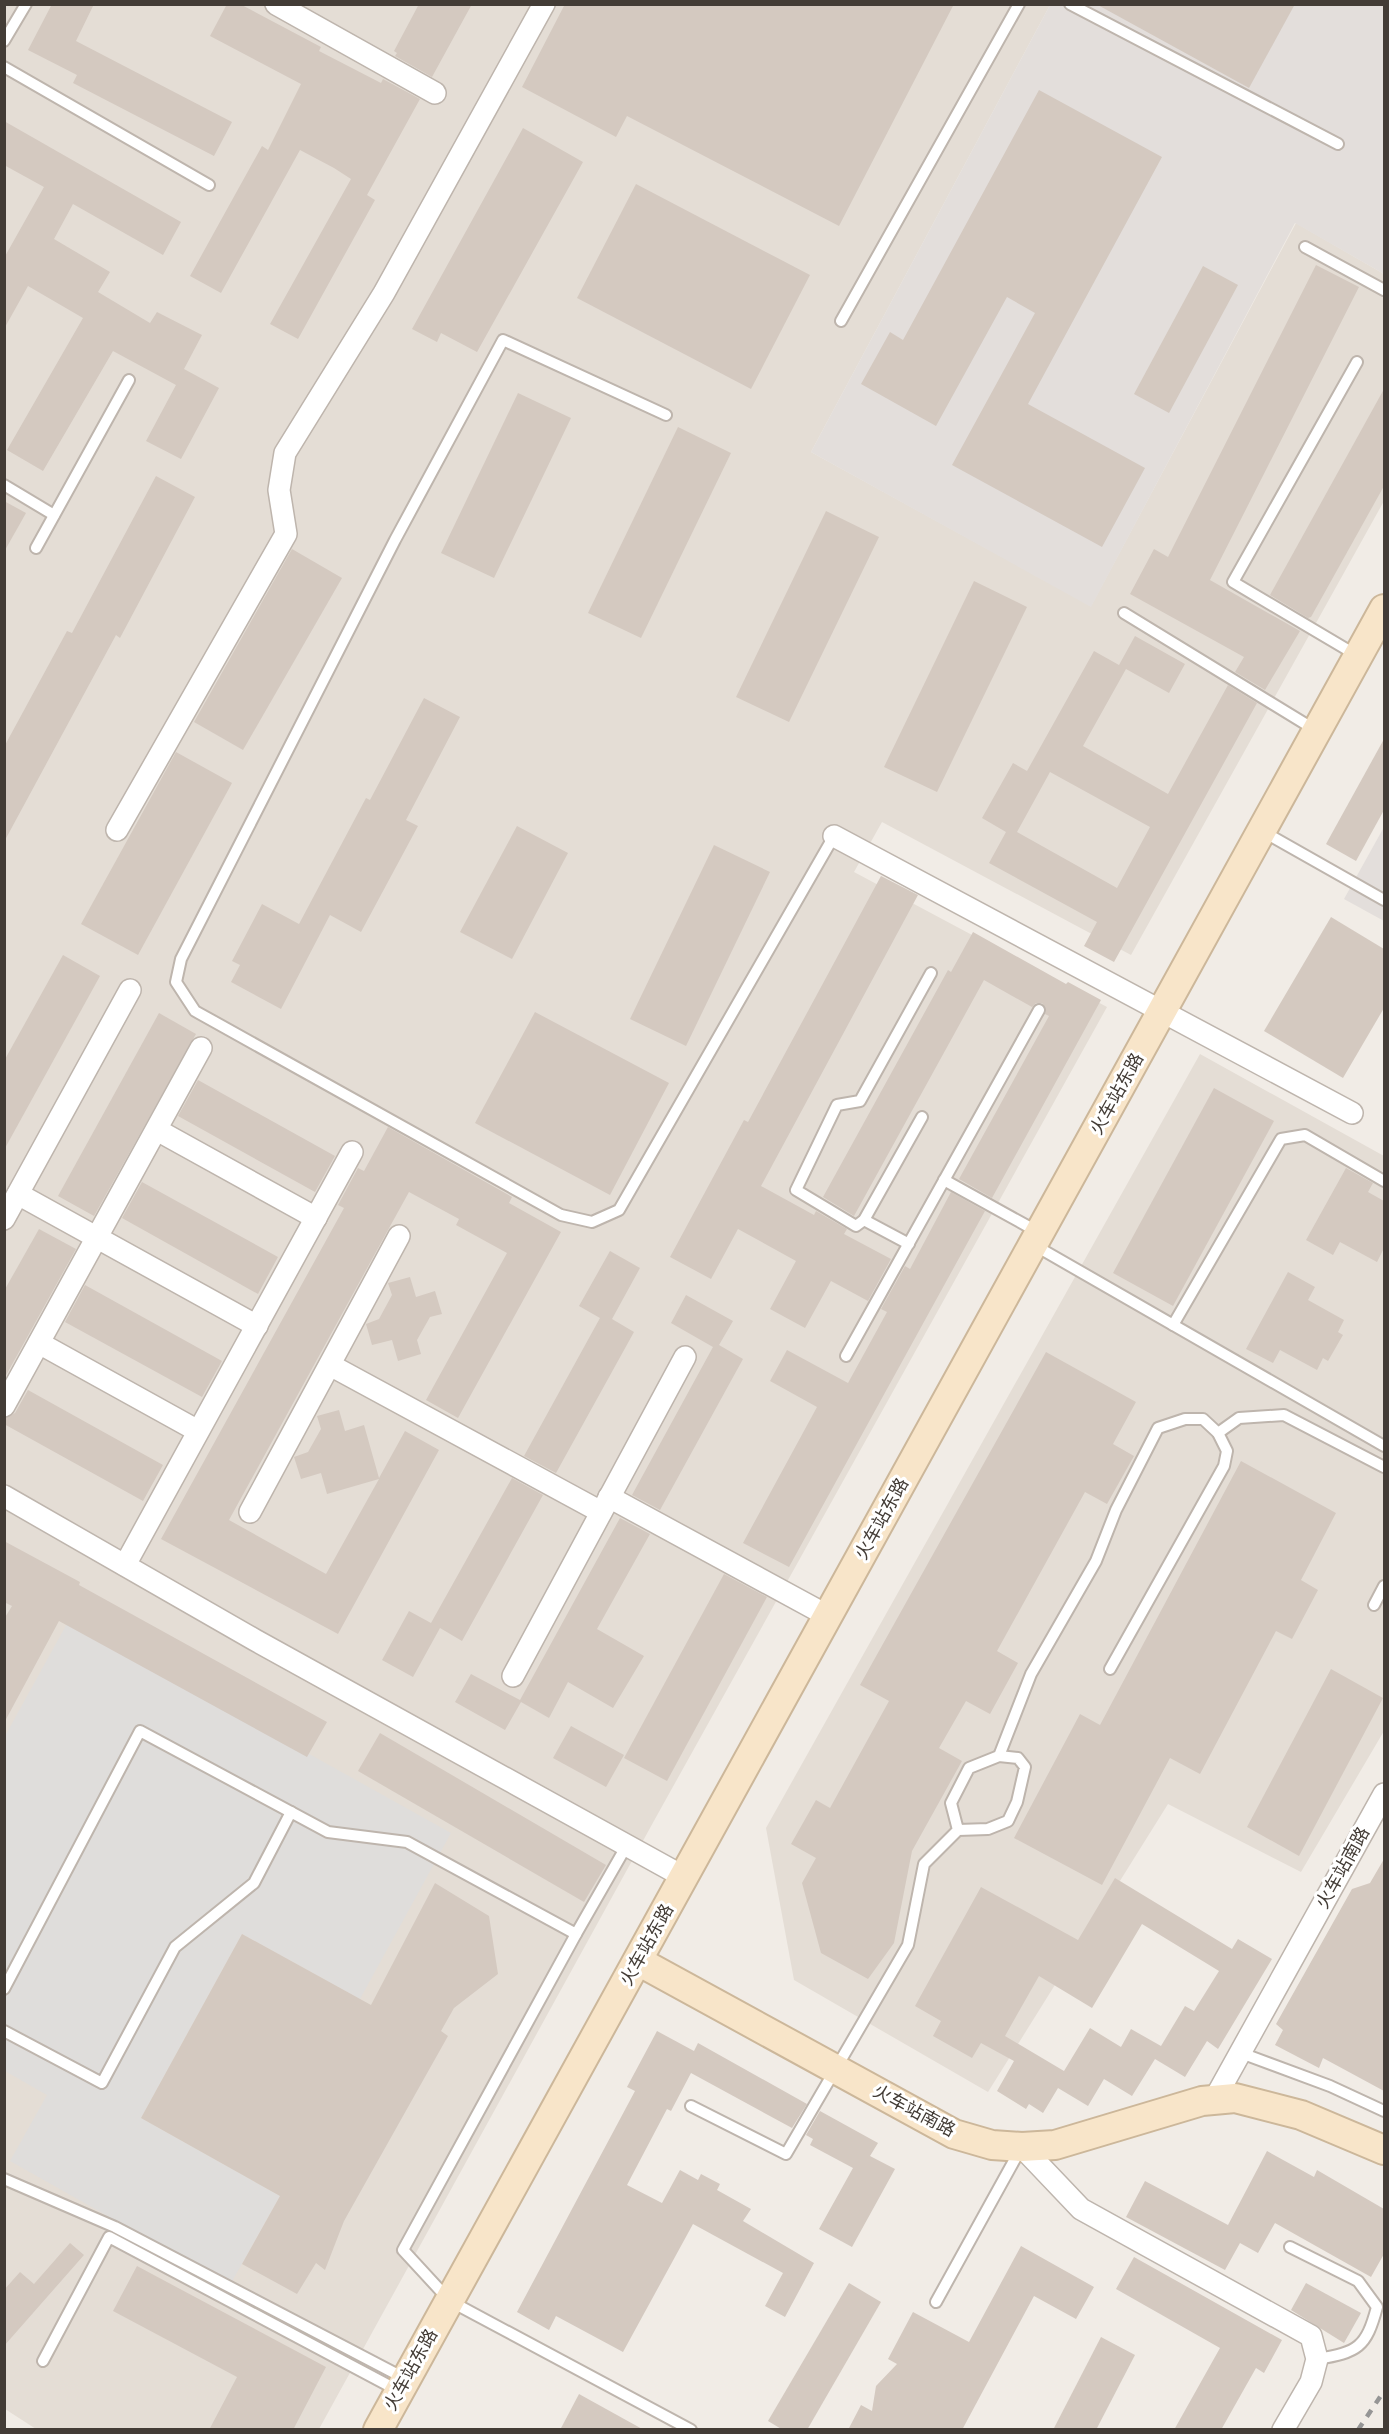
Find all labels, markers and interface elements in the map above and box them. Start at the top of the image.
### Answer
street label: 火车站东路 [1086,1050,1148,1138]
street label: 火车站东路 [851,1475,913,1563]
street label: 火车站南路 [1312,1824,1374,1912]
street label: 火车站东路 [616,1901,678,1989]
street label: 火车站南路 [869,2081,959,2141]
street label: 火车站东路 [380,2326,442,2414]

